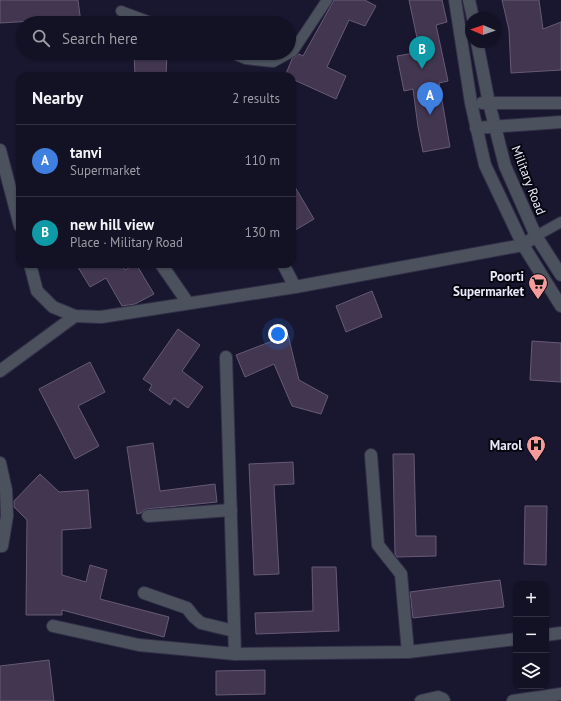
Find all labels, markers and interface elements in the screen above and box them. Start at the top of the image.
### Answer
north arrow [465,12,501,48]
search box [16,16,296,60]
icon: search [30,27,52,49]
text: Search here [62,29,138,48]
pin: B [409,36,435,69]
pin: A [417,82,443,115]
text: Nearby [32,87,83,109]
text: 2 results [232,90,280,107]
text: tanvi [70,143,102,162]
street label: Military Road [508,143,550,217]
text: A [41,152,49,169]
text: 110 m [245,152,280,169]
text: Supermarket [70,162,140,179]
text: new hill view [70,215,154,234]
text: B [41,224,49,241]
text: 130 m [245,224,280,241]
text: Place · Military Road [70,234,183,251]
place label: Poorti Supermarket [453,268,524,300]
supermarket icon: Poorti Supermarket [527,272,549,300]
your location [268,324,288,344]
hospital icon: Marol [525,434,547,462]
place label: Marol [490,437,522,454]
map controls [513,581,549,689]
button: + [513,581,549,617]
button: − [513,617,549,653]
button: layers [513,653,549,689]

